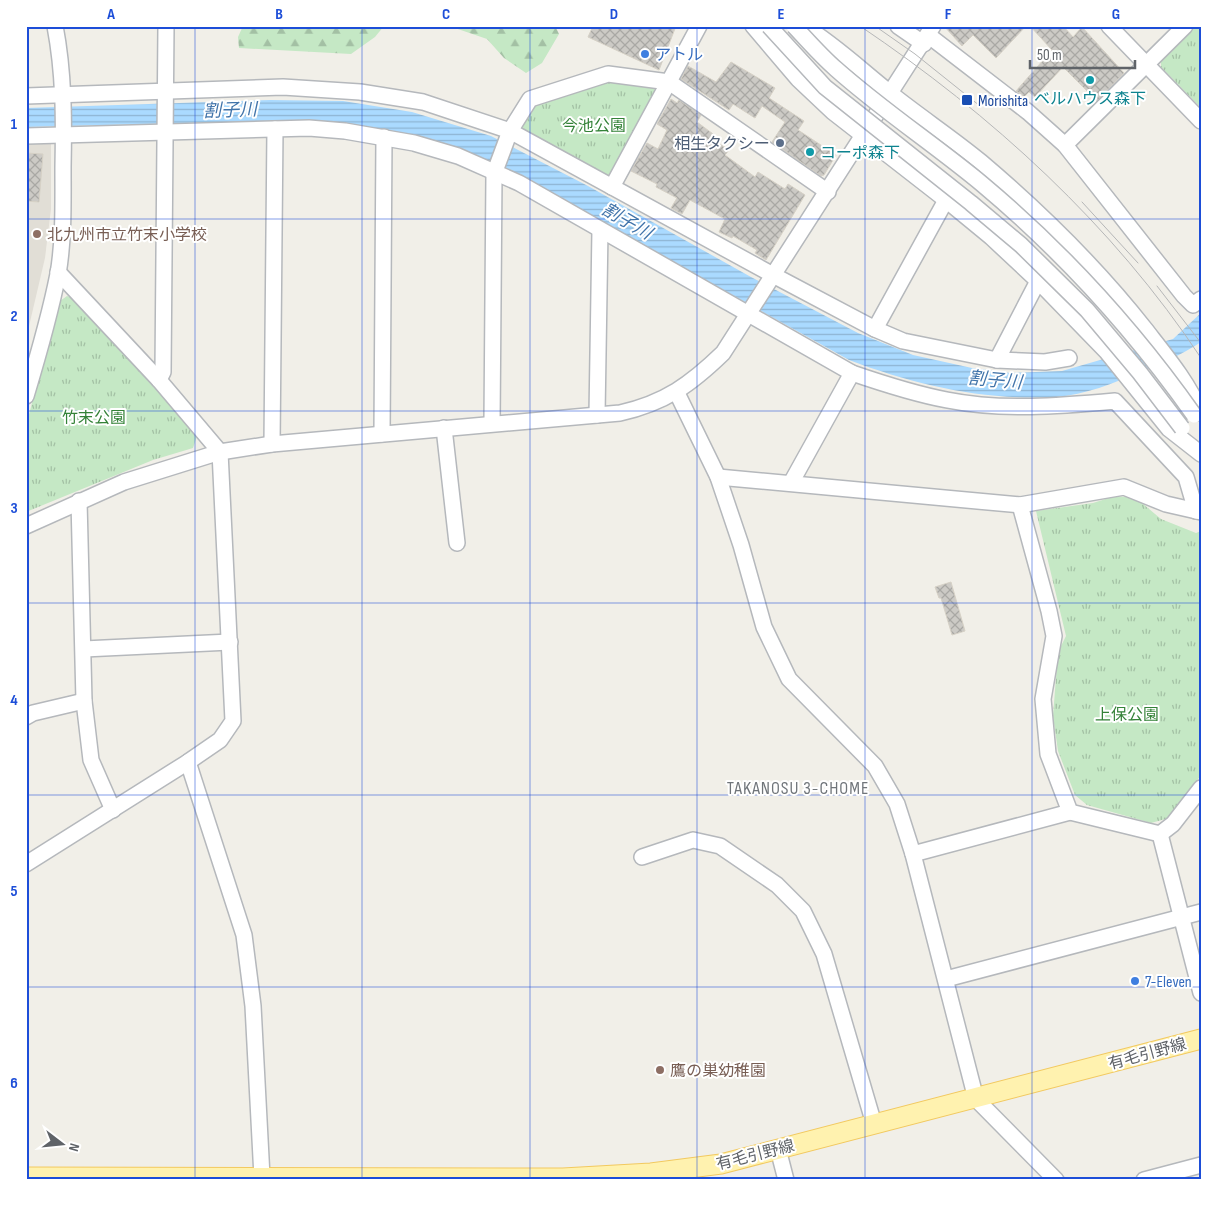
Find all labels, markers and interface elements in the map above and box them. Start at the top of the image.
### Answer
text: A [106,5,115,24]
text: B [275,5,283,24]
text: C [442,5,450,24]
text: D [610,5,618,24]
text: E [778,5,785,24]
text: F [945,5,952,24]
text: G [1112,5,1120,24]
scale bar [1030,38,1134,70]
place label: アトル [655,46,703,65]
text: 50 m [1037,46,1062,65]
marker: アトル [639,48,651,60]
marker: ベルハウス森下 [1084,74,1096,86]
place label: ベルハウス森下 [1034,90,1146,109]
place label: Morishita [978,92,1028,111]
marker: Morishita [960,93,974,107]
water label: 割子川 [203,99,259,122]
text: 1 [11,115,18,134]
park label: 今池公園 [562,117,626,136]
place label: 相生タクシー [674,135,770,154]
marker: 相生タクシー [774,137,786,149]
place label: コーポ森下 [820,144,900,163]
marker: コーポ森下 [804,146,816,158]
water label: 割子川 [598,199,657,245]
place label: 北九州市立竹末小学校 [47,226,207,245]
marker: 北九州市立竹末小学校 [31,228,43,240]
text: 2 [10,307,18,326]
water label: 割子川 [967,368,1025,393]
park label: 竹末公園 [62,409,126,428]
text: 3 [10,499,18,518]
text: 4 [10,691,18,710]
park label: 上保公園 [1095,706,1159,725]
district label: TAKANOSU 3-CHOME [727,778,869,799]
text: 5 [10,882,18,901]
place label: 7-Eleven [1145,973,1192,992]
marker: 7-Eleven [1129,975,1141,987]
street label: 有毛引野線 [1106,1035,1188,1074]
place label: 鷹の巣幼稚園 [670,1062,766,1081]
marker: 鷹の巣幼稚園 [654,1064,666,1076]
text: 6 [10,1074,18,1093]
north arrow [38,1118,88,1168]
street label: 有毛引野線 [714,1137,796,1174]
text: N [65,1142,83,1153]

